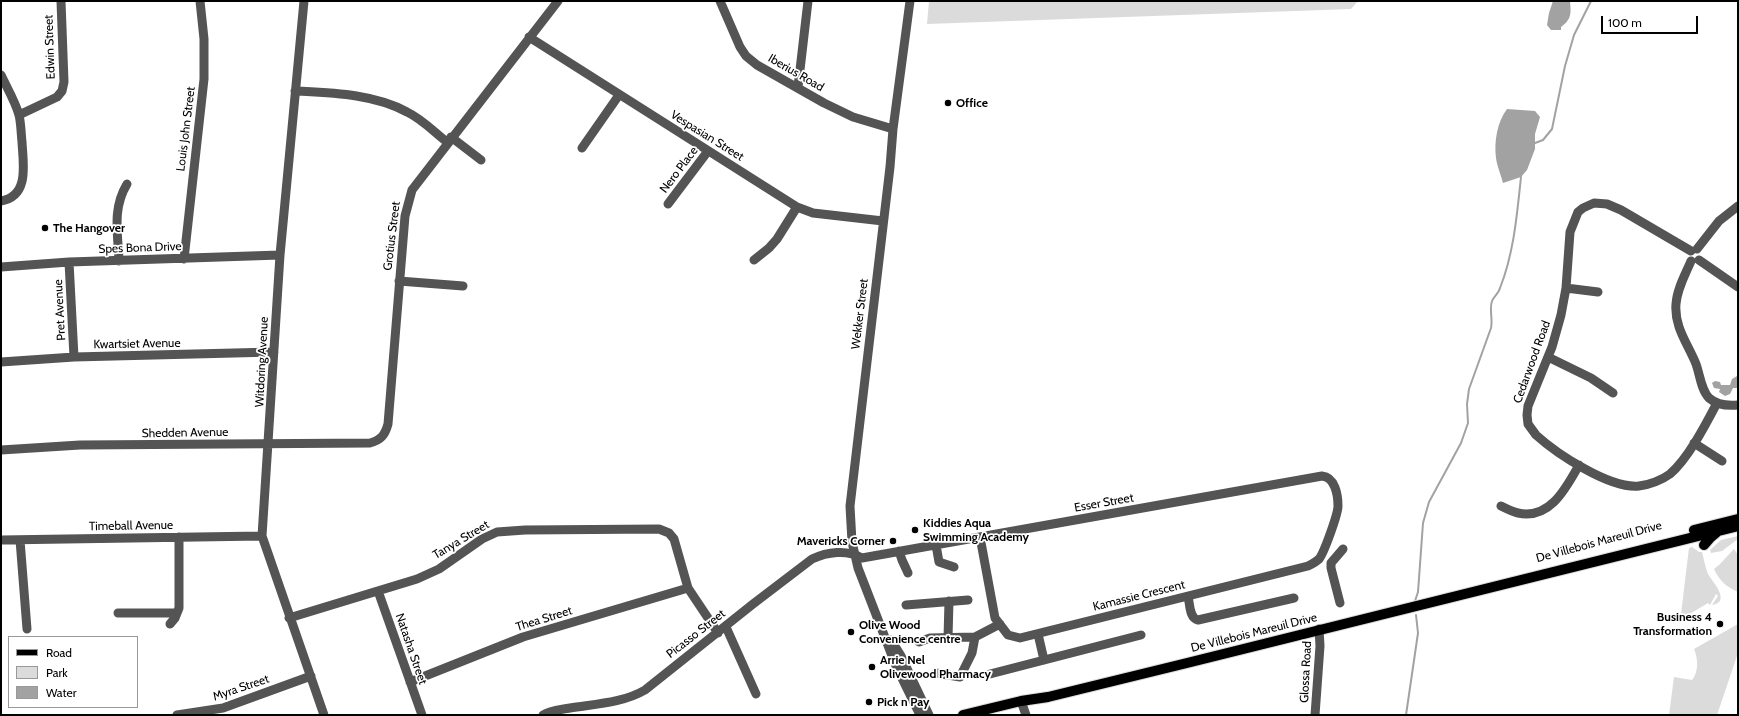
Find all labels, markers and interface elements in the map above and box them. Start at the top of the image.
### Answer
scale bar [1603,8,1700,34]
street label: Edwin Street [42,14,58,80]
text: 100 m [1608,15,1642,30]
street label: Iberius Road [766,51,826,95]
street label: Louis John Street [174,86,198,172]
place label: Office [956,96,988,110]
marker: Office [943,98,953,108]
street label: Vespasian Street [668,108,746,164]
street label: Nero Place [657,144,701,196]
street label: Grotius Street [381,201,403,271]
place label: The Hangover [53,221,125,235]
marker: The Hangover [40,223,50,233]
street label: Spes Bona Drive [98,239,182,257]
street label: Wekker Street [849,278,871,350]
street label: Pret Avenue [51,279,69,341]
street label: Witdoring Avenue [252,316,272,408]
street label: Cedarwood Road [1510,319,1554,405]
street label: Kwartsiet Avenue [93,336,181,352]
street label: Shedden Avenue [142,425,228,441]
street label: Esser Street [1073,491,1135,515]
place label: Kiddies Aqua Swimming Academy [923,516,1029,544]
street label: Timeball Avenue [89,518,173,534]
street label: Tanya Street [430,518,492,562]
street label: De Villebois Mareuil Drive [1535,518,1663,566]
marker: Kiddies Aqua Swimming Academy [910,525,920,535]
place label: Mavericks Corner [797,534,885,548]
marker: Mavericks Corner [888,536,898,546]
street label: Kamassie Crescent [1091,578,1187,614]
street label: Thea Street [514,604,574,634]
street label: Picasso Street [664,607,728,661]
street label: De Villebois Mareuil Drive [1189,610,1319,656]
place label: Business 4 Transformation [1633,610,1712,638]
street label: Natasha Street [392,611,430,687]
place label: Olive Wood Convenience centre [859,618,960,646]
marker: Business 4 Transformation [1715,619,1725,629]
marker: Olive Wood Convenience centre [846,627,856,637]
legend [8,636,138,708]
street label: Glossa Road [1297,641,1315,703]
text: Road [46,645,72,660]
place label: Arrie Nel Olivewood Pharmacy [880,653,991,681]
marker: Arrie Nel Olivewood Pharmacy [867,662,877,672]
text: Park [46,665,68,680]
street label: Myra Street [211,672,271,704]
text: Water [46,685,76,700]
place label: Pick n Pay [877,695,929,709]
marker: Pick n Pay [864,697,874,707]

